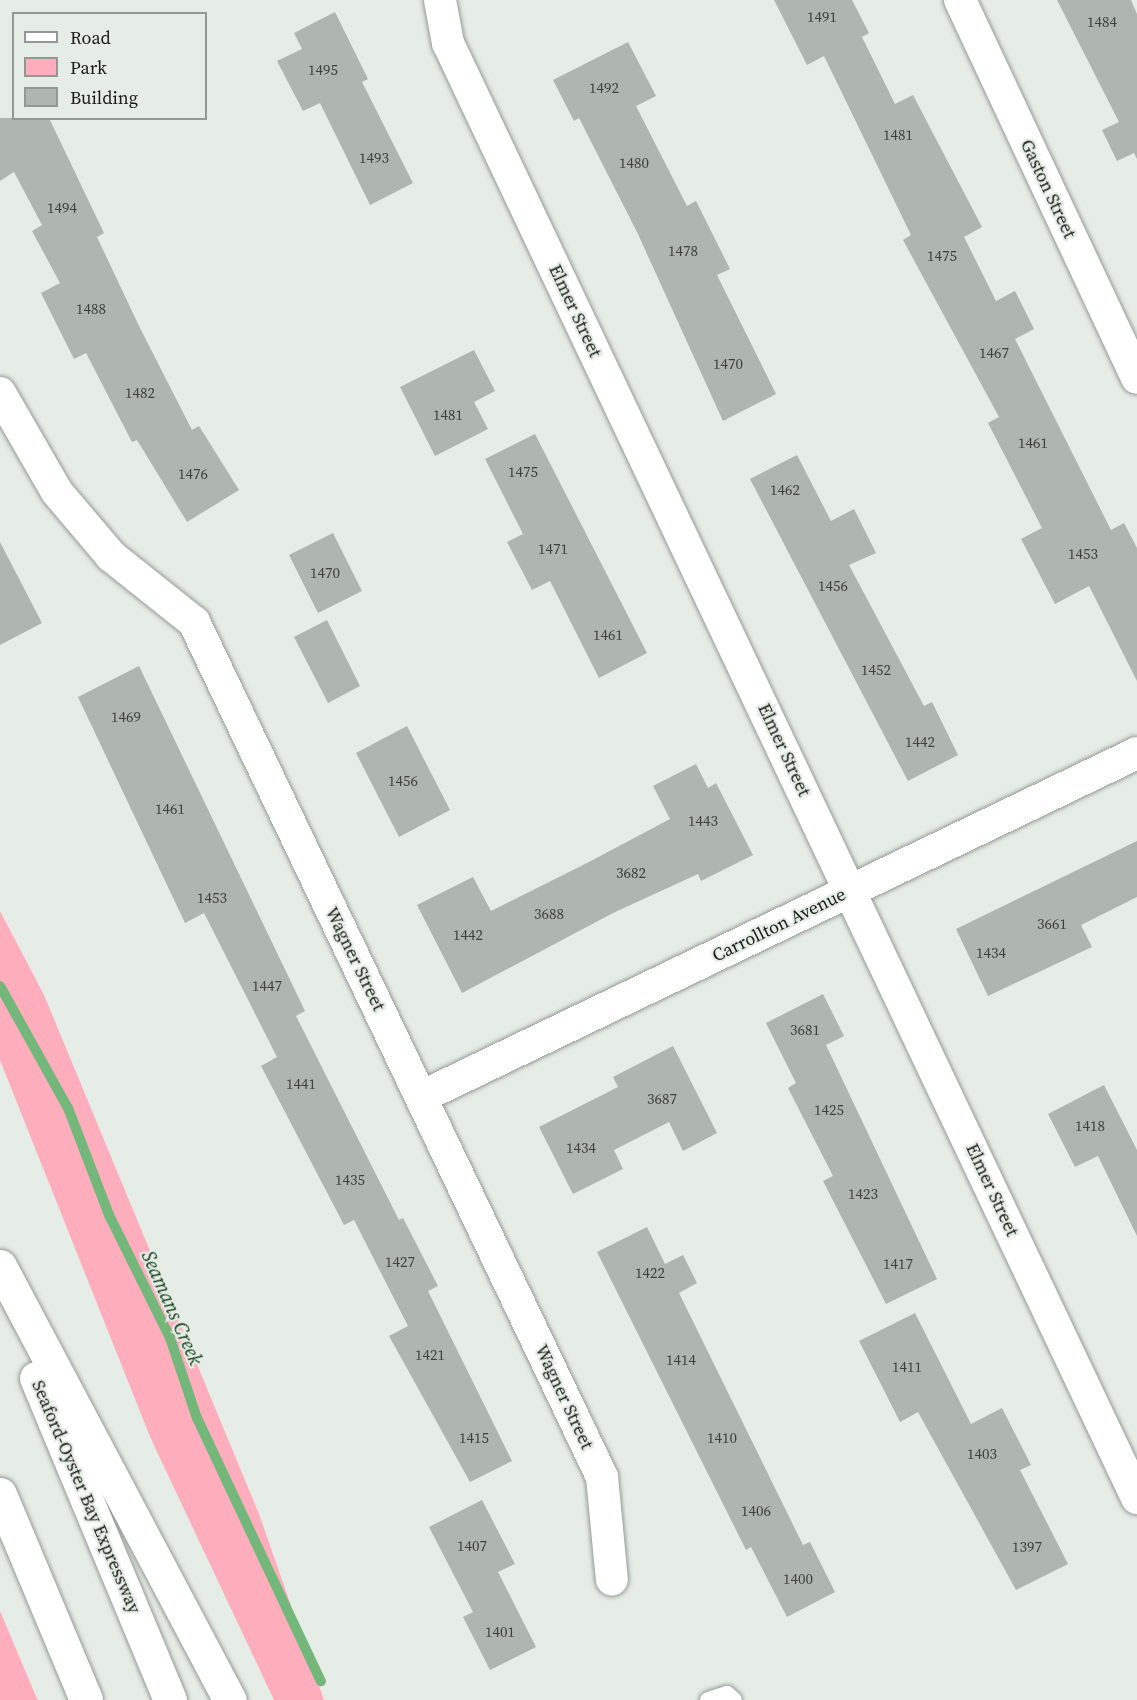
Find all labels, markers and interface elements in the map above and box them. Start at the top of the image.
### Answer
house number: 1491 [807,8,837,26]
legend [12,12,207,120]
house number: 1484 [1087,13,1117,31]
text: Road [70,25,111,50]
text: Park [70,55,107,80]
house number: 1495 [308,61,338,79]
house number: 1492 [589,79,619,97]
text: Building [70,85,138,110]
house number: 1481 [883,126,913,144]
street label: Gaston Street [1016,136,1080,242]
house number: 1493 [359,149,389,167]
house number: 1480 [619,154,649,172]
house number: 1494 [47,199,77,217]
house number: 1478 [668,242,698,260]
house number: 1475 [927,247,957,265]
street label: Elmer Street [544,261,606,361]
house number: 1488 [76,300,106,318]
house number: 1467 [979,344,1009,362]
house number: 1470 [713,355,743,373]
house number: 1482 [125,384,155,402]
house number: 1481 [433,406,463,424]
house number: 1461 [1018,434,1048,452]
house number: 1475 [508,463,538,481]
house number: 1476 [178,465,208,483]
house number: 1462 [770,481,800,499]
house number: 1471 [538,540,568,558]
house number: 1453 [1068,545,1098,563]
house number: 1470 [310,564,340,582]
house number: 1456 [818,577,848,595]
house number: 1461 [593,626,623,644]
house number: 1452 [861,661,891,679]
street label: Elmer Street [753,700,815,800]
house number: 1469 [111,708,141,726]
house number: 1442 [905,733,935,751]
house number: 1456 [388,772,418,790]
house number: 1461 [155,800,185,818]
house number: 1443 [688,812,718,830]
house number: 3682 [616,864,646,882]
street label: Carrollton Avenue [709,883,849,967]
house number: 1453 [197,889,227,907]
street label: Wagner Street [321,904,389,1014]
house number: 3688 [534,905,564,923]
house number: 3661 [1037,915,1067,933]
house number: 1442 [453,926,483,944]
house number: 1434 [976,944,1006,962]
house number: 1447 [252,977,282,995]
house number: 3681 [790,1021,820,1039]
house number: 1441 [286,1075,316,1093]
house number: 3687 [647,1090,677,1108]
house number: 1425 [814,1101,844,1119]
house number: 1418 [1075,1117,1105,1135]
house number: 1434 [566,1139,596,1157]
street label: Elmer Street [961,1140,1023,1240]
house number: 1435 [335,1171,365,1189]
house number: 1423 [848,1185,878,1203]
water label: Seamans Creek [136,1247,208,1369]
house number: 1427 [385,1253,415,1271]
house number: 1417 [883,1255,913,1273]
house number: 1422 [635,1264,665,1282]
street label: Wagner Street [530,1341,598,1453]
house number: 1421 [415,1346,445,1364]
house number: 1414 [666,1351,696,1369]
house number: 1411 [892,1358,922,1376]
street label: Seaford-Oyster Bay Expressway [27,1377,145,1617]
house number: 1415 [459,1429,489,1447]
house number: 1410 [707,1429,737,1447]
house number: 1403 [967,1445,997,1463]
house number: 1406 [741,1502,771,1520]
house number: 1407 [457,1537,487,1555]
house number: 1397 [1012,1538,1042,1556]
house number: 1400 [783,1570,813,1588]
house number: 1401 [485,1623,515,1641]

